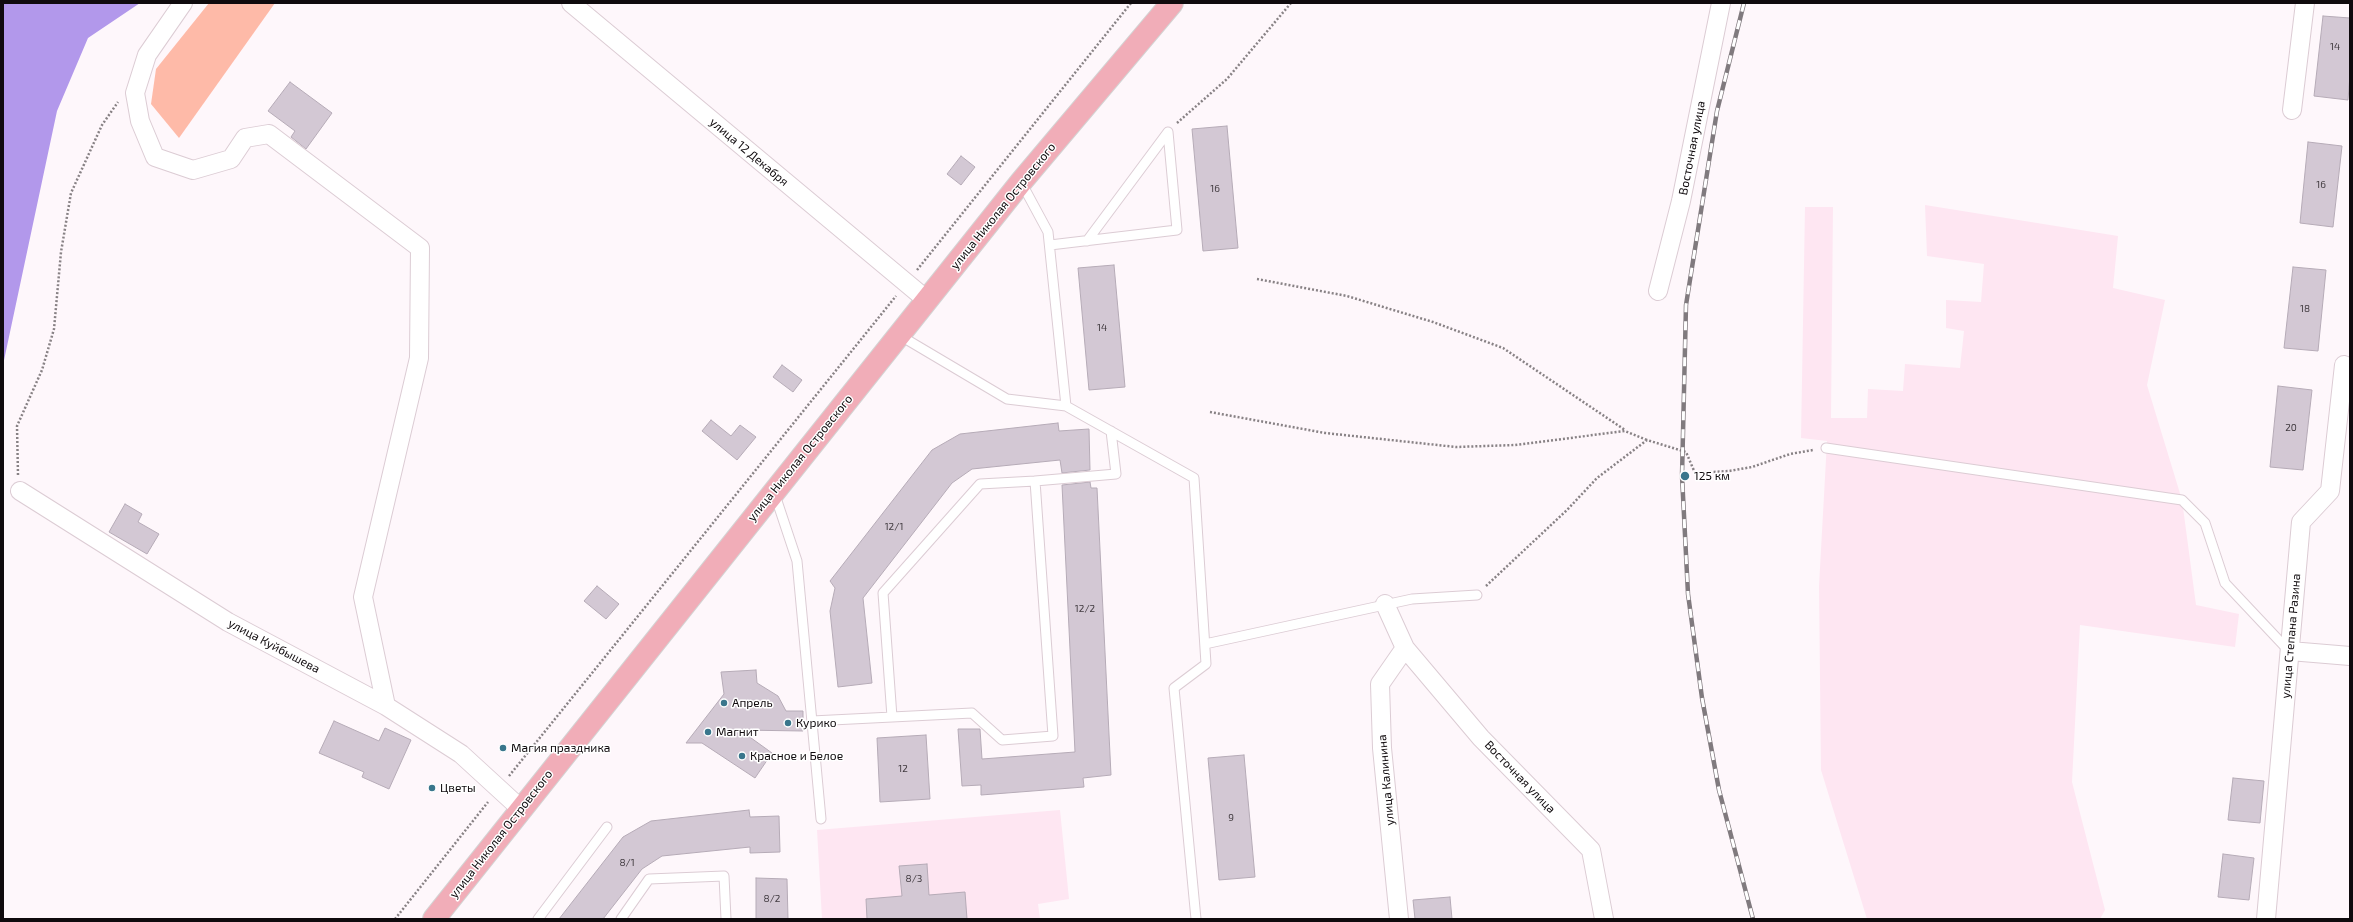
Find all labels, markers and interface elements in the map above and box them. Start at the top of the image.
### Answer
house number: 14 [2330,41,2340,53]
street label: Восточная улица [1676,100,1708,196]
street label: улица 12 Декабря [707,115,791,189]
street label: улица Николая Островского [947,140,1059,272]
house number: 16 [2316,179,2326,191]
house number: 16 [1210,183,1220,195]
house number: 18 [2300,303,2310,315]
house number: 14 [1097,322,1107,334]
street label: улица Николая Островского [744,392,856,524]
house number: 20 [2285,422,2297,434]
place label: 125 км [1694,469,1730,483]
marker: 125 км [1679,470,1691,482]
house number: 12/1 [885,521,903,533]
street label: улица Степана Разина [2278,573,2304,699]
house number: 12/2 [1075,603,1095,615]
street label: улица Куйбышева [226,616,322,676]
place label: Апрель [732,696,773,710]
marker: Апрель [719,698,729,708]
place label: Курико [796,716,837,730]
marker: Курико [783,718,793,728]
place label: Магнит [716,725,759,739]
marker: Магнит [703,727,713,737]
street label: улица Калинина [1375,734,1397,826]
street label: Восточная улица [1482,738,1558,816]
place label: Магия праздника [511,741,610,755]
marker: Магия праздника [498,743,508,753]
place label: Красное и Белое [750,749,843,763]
marker: Красное и Белое [737,751,747,761]
house number: 12 [898,763,908,775]
street label: улица Николая Островского [446,767,556,901]
place label: Цветы [440,781,476,795]
marker: Цветы [427,783,437,793]
house number: 9 [1228,812,1234,824]
house number: 8/1 [619,857,635,869]
house number: 8/3 [906,873,922,885]
house number: 8/2 [764,893,780,905]

